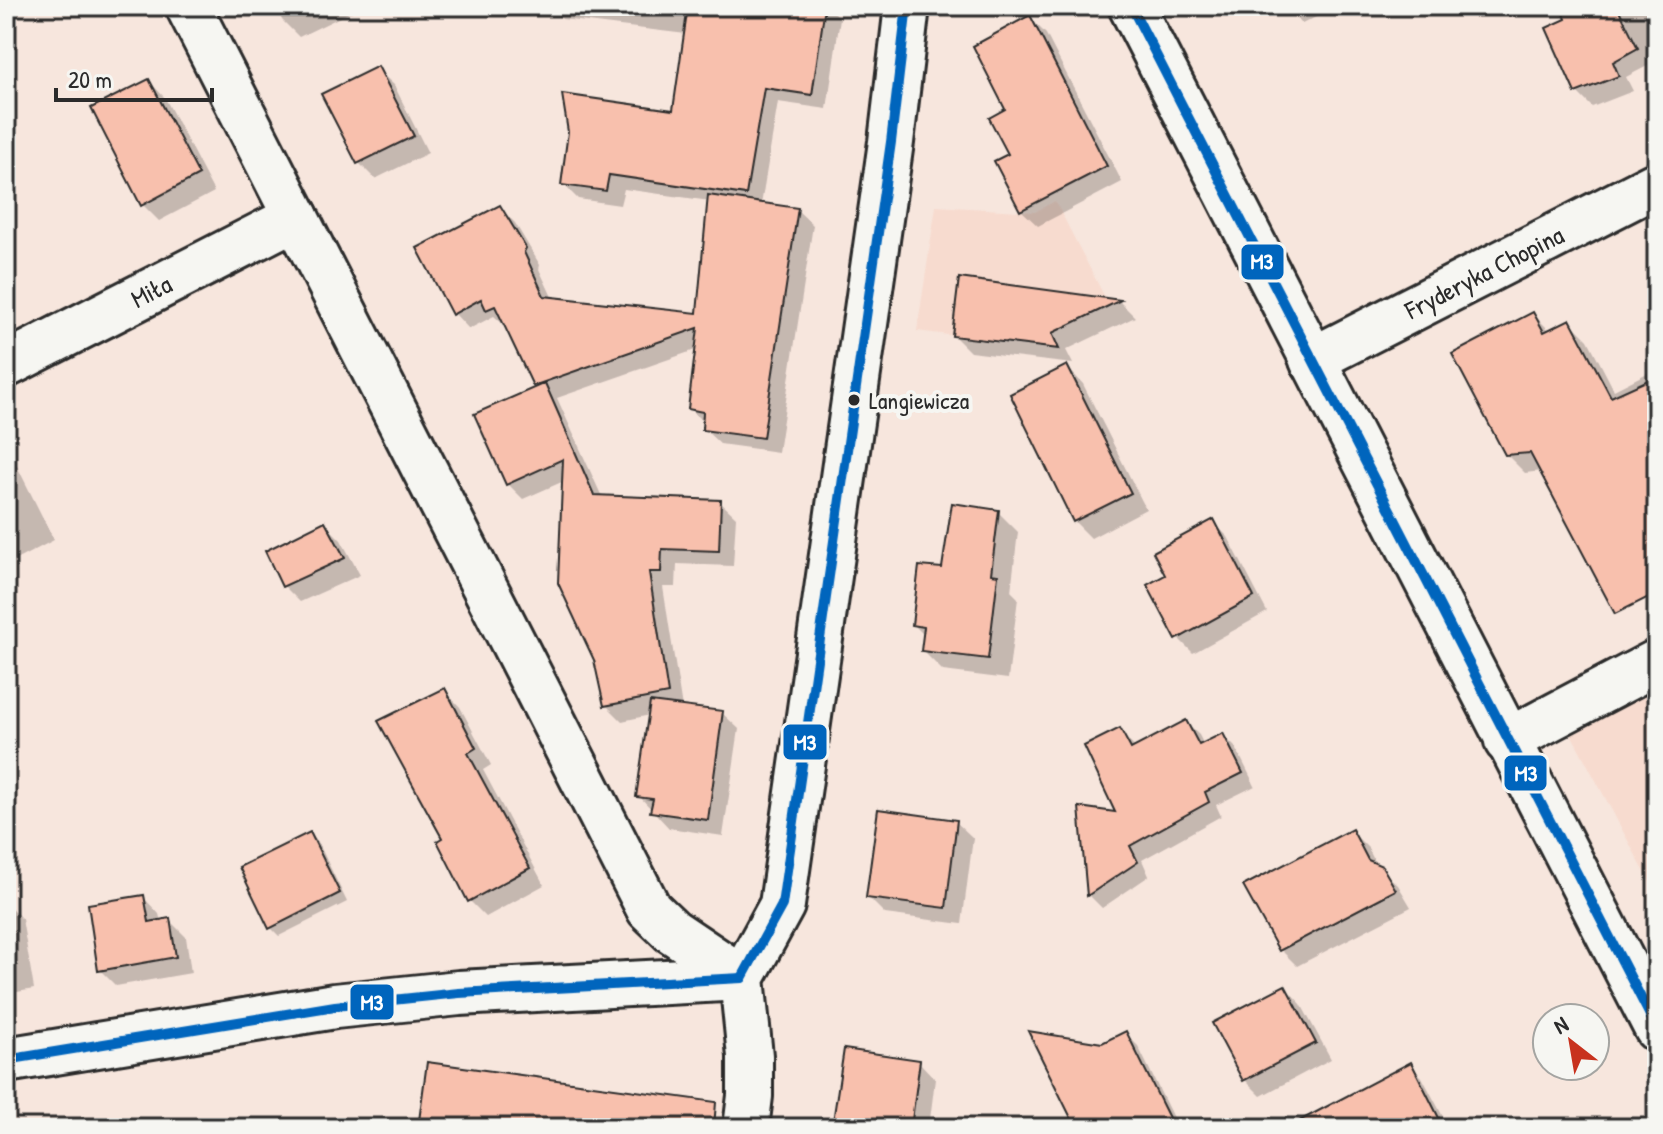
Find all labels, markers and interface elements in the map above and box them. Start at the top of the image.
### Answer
scale bar [56,52,212,102]
text: 20 m [68,63,112,95]
street label: Fryderyka Chopina [1398,217,1569,327]
line badge: M3 [1240,243,1285,281]
text: M3 [1251,246,1274,276]
street label: Miła [125,266,177,316]
place label: Langiewicza [869,384,969,416]
marker: Langiewicza [846,392,862,408]
line badge: M3 [782,723,828,761]
text: M3 [794,727,817,757]
line badge: M3 [1503,754,1548,792]
text: M3 [1515,758,1538,788]
line badge: M3 [349,983,395,1021]
text: M3 [361,987,384,1017]
north arrow [1531,1002,1611,1082]
text: N [1548,1009,1574,1041]

